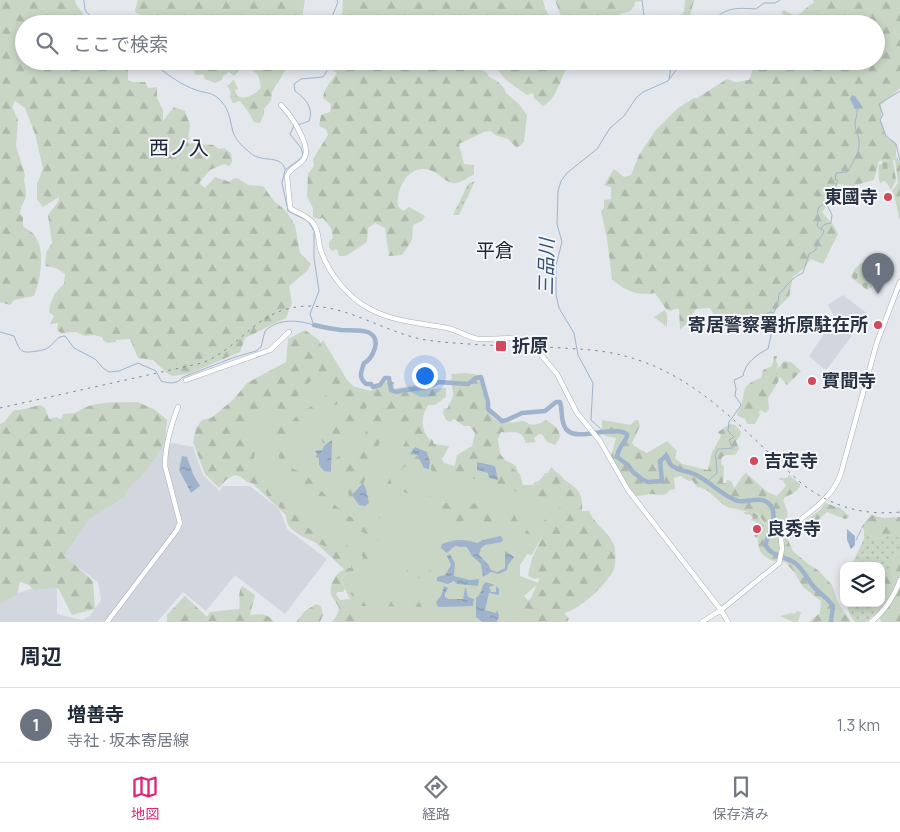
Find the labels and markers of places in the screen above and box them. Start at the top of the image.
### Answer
place label: 東國寺 [824,184,878,208]
marker: 東國寺 [882,191,894,203]
pin: 1 [862,253,894,294]
place label: 寄居警察署折原駐在所 [688,312,868,336]
marker: 寄居警察署折原駐在所 [872,319,884,331]
place label: 折原 [512,333,548,357]
marker: 折原 [494,339,508,353]
place label: 實聞寺 [822,368,876,392]
marker: 實聞寺 [806,375,818,387]
place label: 吉定寺 [764,448,818,472]
marker: 吉定寺 [748,455,760,467]
place label: 良秀寺 [767,516,821,540]
marker: 良秀寺 [751,523,763,535]

